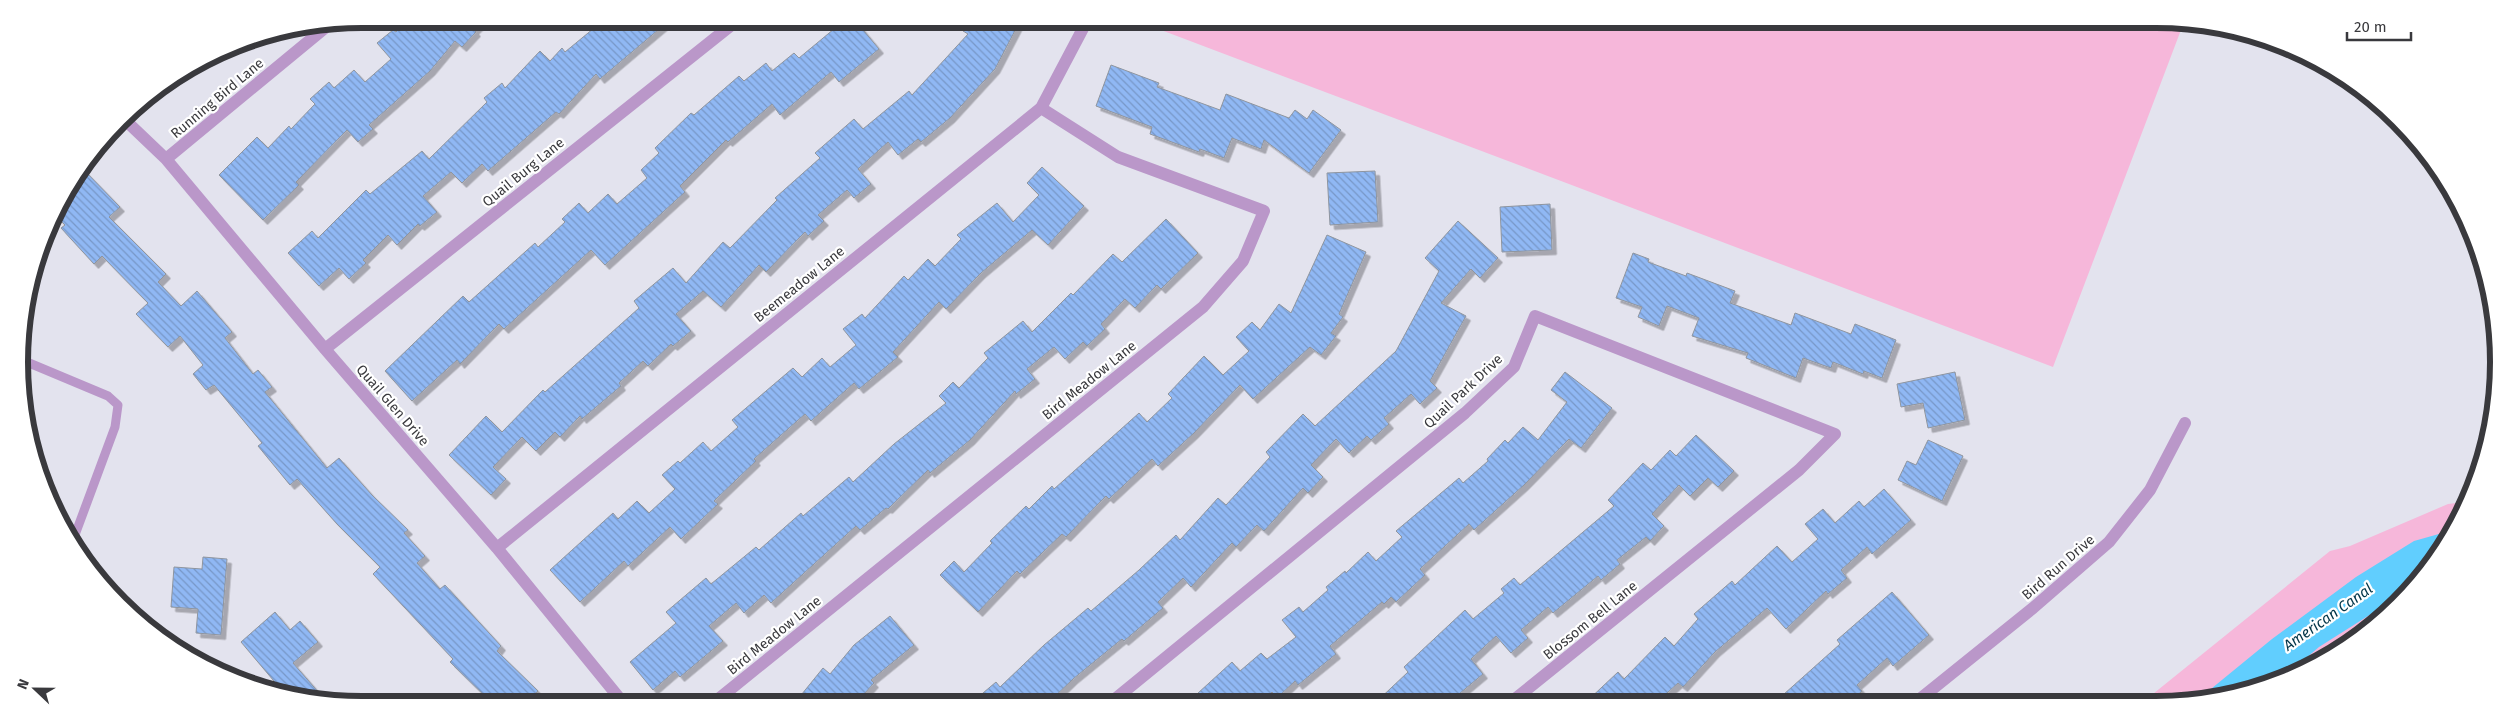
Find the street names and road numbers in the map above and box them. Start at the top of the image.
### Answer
street label: Running Bird Lane [167,55,267,142]
street label: Quail Burg Lane [479,134,568,211]
street label: Beemeadow Lane [751,243,848,326]
street label: Bird Meadow Lane [1039,337,1140,424]
street label: Quail Park Drive [1421,351,1506,432]
street label: Quail Glen Drive [353,361,433,450]
street label: Bird Run Drive [2018,531,2098,604]
street label: Blossom Bell Lane [1540,577,1641,663]
street label: Bird Meadow Lane [724,592,825,679]

